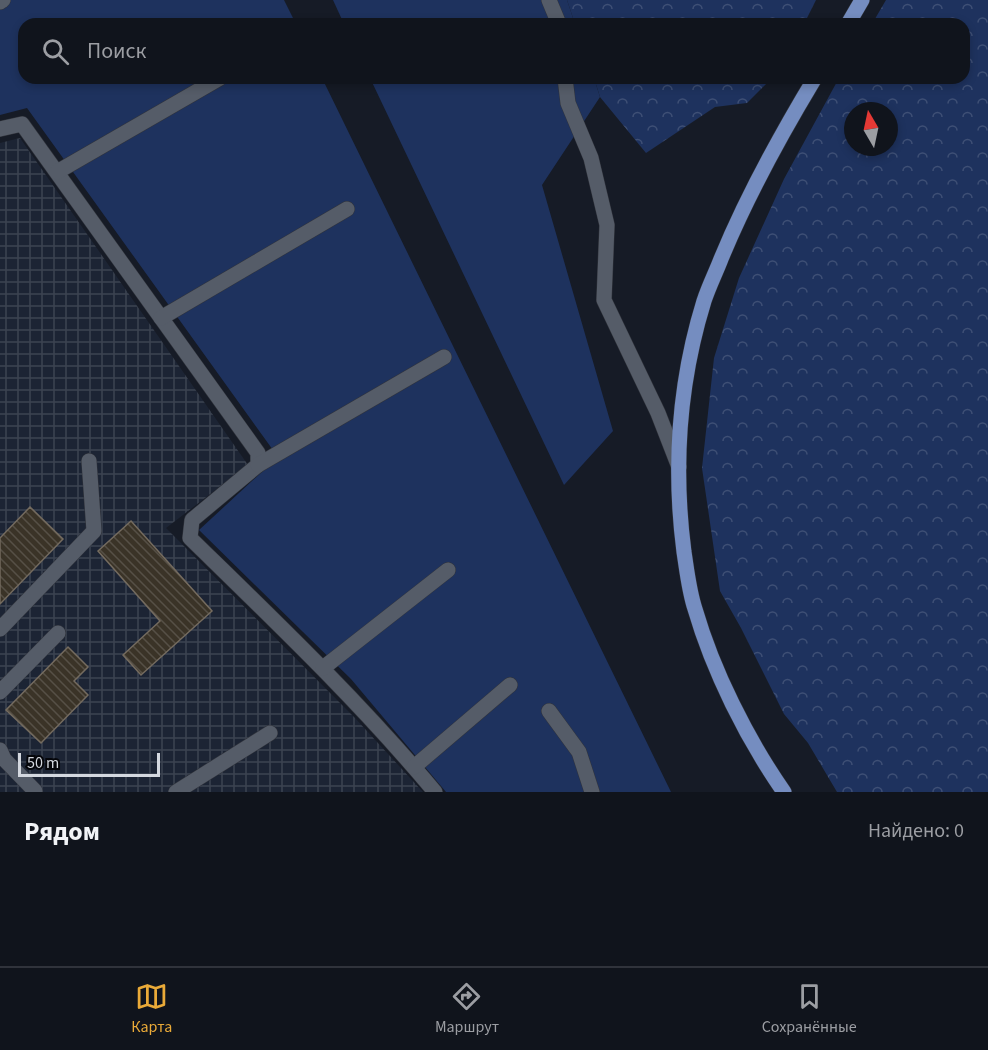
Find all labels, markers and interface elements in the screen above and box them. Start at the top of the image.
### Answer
search box [18,18,970,84]
icon: search [39,35,72,68]
text: Поиск [87,35,146,67]
north arrow [844,102,898,156]
scale bar [18,750,160,778]
text: 50 m [27,752,59,774]
text: Рядом [24,813,100,850]
text: Найдено: 0 [868,817,964,845]
tab: Карта [131,980,172,1038]
tab: Маршрут [435,980,499,1038]
tab: Сохранённые [762,980,857,1038]

